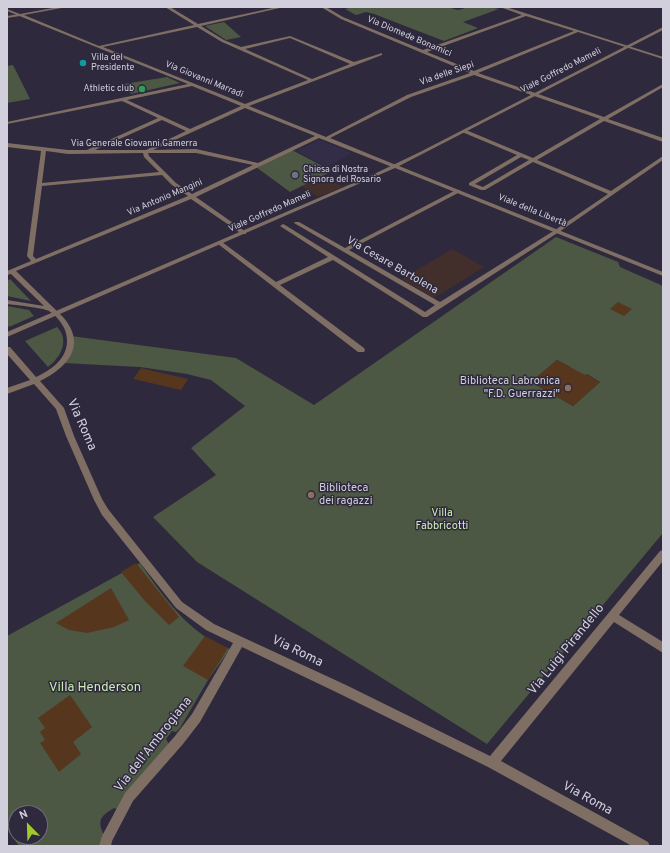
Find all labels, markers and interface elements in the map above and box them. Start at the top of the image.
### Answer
street label: Via Diomede Bonamici [365,14,453,60]
street label: Viale Goffredo Mameli [519,46,603,96]
place label: Villa del Presidente [91,53,134,74]
marker: Villa del Presidente [78,58,88,68]
street label: Via Giovanni Marradi [163,59,245,101]
street label: Via delle Siepi [419,60,475,88]
place label: Athletic club [84,84,134,94]
marker: Athletic club [137,84,147,94]
street label: Via Generale Giovanni Gamerra [71,139,197,149]
place label: Chiesa di Nostra Signora del Rosario [303,165,381,186]
marker: Chiesa di Nostra Signora del Rosario [290,170,300,180]
street label: Via Antonio Mangini [126,177,204,219]
street label: Viale Goffredo Mameli [227,189,313,235]
street label: Viale della Libertà [496,192,568,230]
street label: Via Cesare Bartolena [344,234,440,298]
place label: Biblioteca Labronica "F.D. Guerrazzi" [460,375,560,401]
marker: Biblioteca Labronica "F.D. Guerrazzi" [563,383,573,393]
street label: Via Roma [63,397,99,453]
place label: Biblioteca dei ragazzi [319,482,372,508]
marker: Biblioteca dei ragazzi [306,490,316,500]
park label: Villa Fabbricotti [416,507,468,533]
street label: Via Luigi Pirandello [526,601,608,699]
street label: Via Roma [269,633,325,671]
park label: Villa Henderson [49,680,141,696]
street label: Via dell'Ambrogiana [112,694,196,796]
street label: Via Roma [559,779,615,819]
north arrow [8,805,48,845]
text: N [17,807,30,823]

